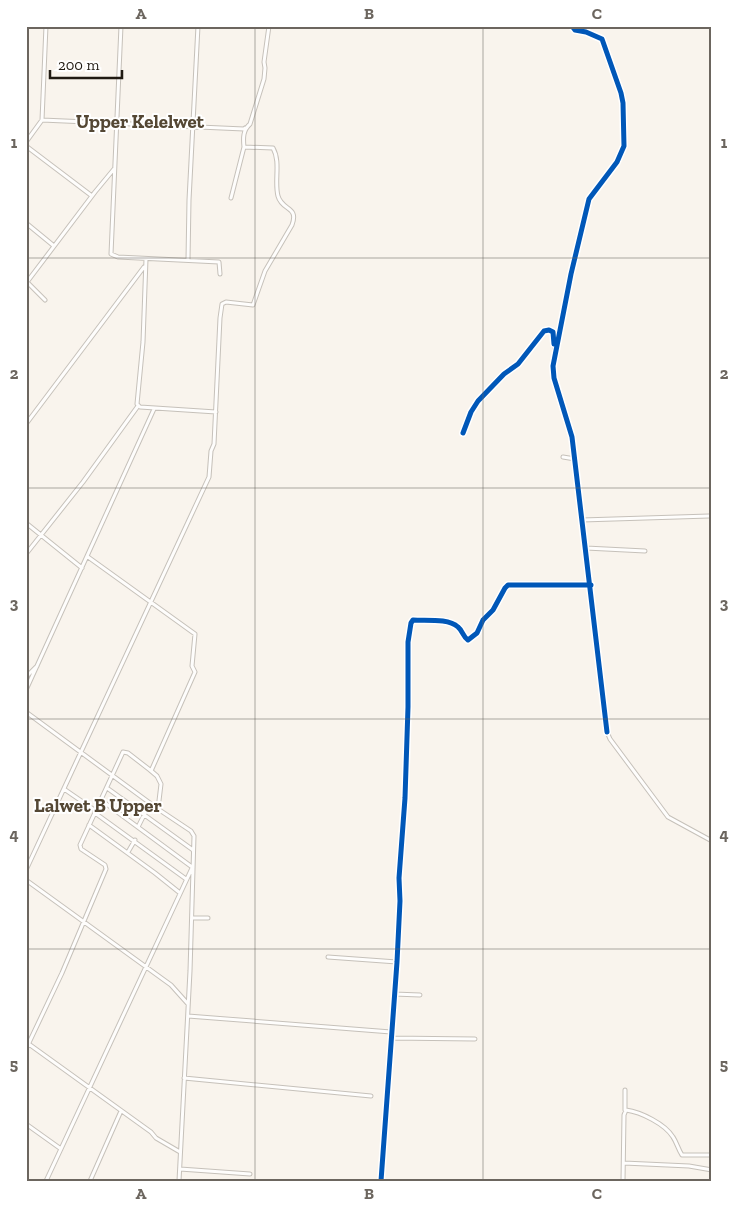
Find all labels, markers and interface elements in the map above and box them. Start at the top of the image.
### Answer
text: A [136,4,147,23]
text: B [364,4,374,23]
text: C [592,4,602,23]
scale bar [50,48,122,80]
text: 200 m [58,56,99,74]
district label: Upper Kelelwet [76,110,205,133]
text: 1 [11,133,18,152]
text: 1 [721,133,728,152]
text: 2 [10,364,19,383]
text: 2 [720,364,729,383]
text: 3 [10,594,19,613]
text: 3 [720,594,729,613]
district label: Lalwet B Upper [34,794,163,817]
text: 4 [9,825,19,844]
text: 4 [719,825,729,844]
text: 5 [10,1055,18,1074]
text: 5 [720,1055,728,1074]
text: A [136,1184,147,1203]
text: B [364,1184,374,1203]
text: C [592,1184,602,1203]

